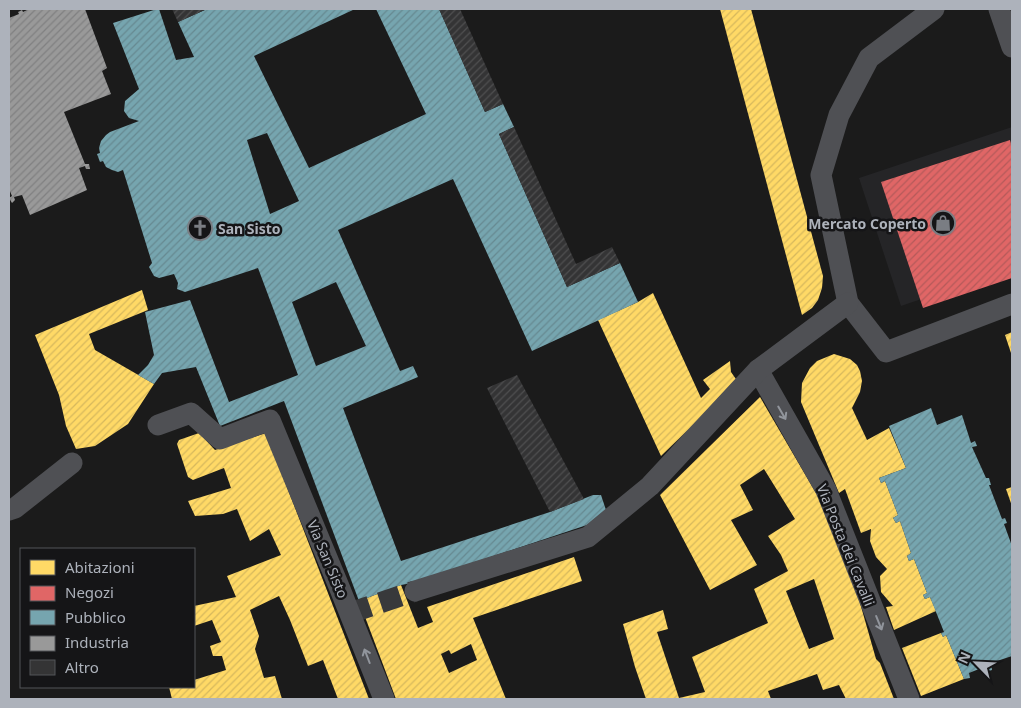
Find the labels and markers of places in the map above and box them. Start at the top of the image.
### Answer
shop icon: Mercato Coperto [930,210,956,236]
place label: Mercato Coperto [808,214,926,233]
church icon: San Sisto [187,215,213,241]
place label: San Sisto [218,219,281,238]

